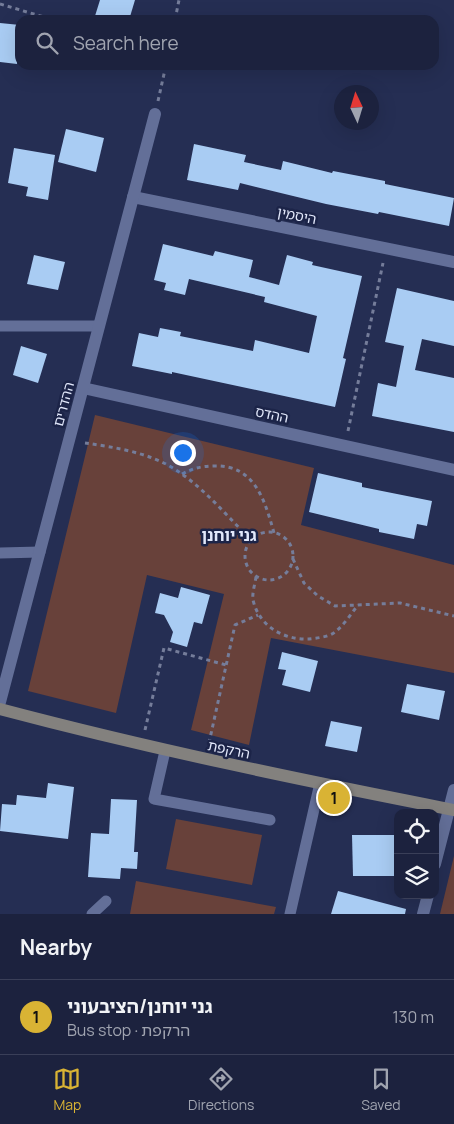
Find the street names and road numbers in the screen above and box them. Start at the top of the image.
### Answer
street label: היסמין [276,202,318,228]
street label: ההדרים [48,380,78,428]
street label: ההדס [254,401,290,427]
street label: הרקפת [206,735,252,763]

